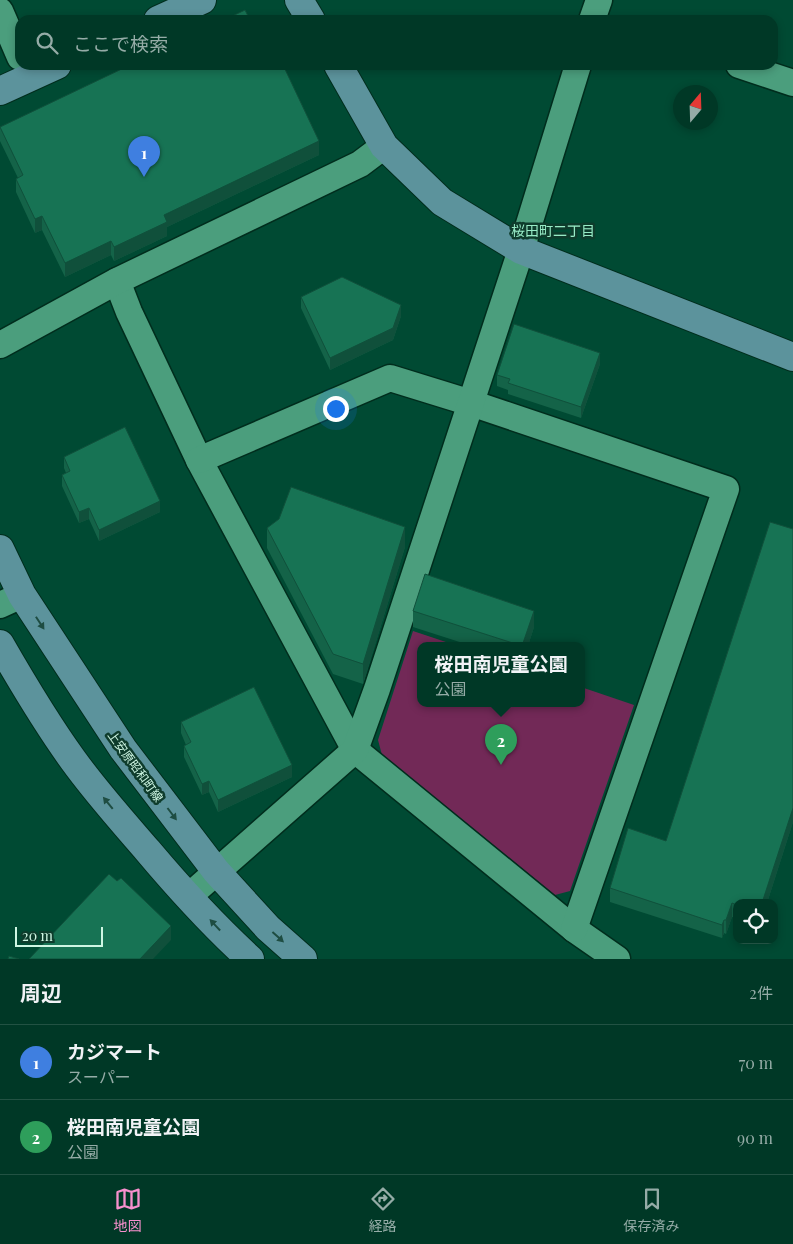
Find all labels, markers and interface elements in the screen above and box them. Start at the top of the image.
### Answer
search box [15,15,778,70]
icon: search [33,29,61,57]
text: ここで検索 [73,30,168,56]
north arrow [673,85,718,130]
pin: 1 [128,136,160,177]
district label: 桜田町二丁目 [511,221,595,240]
your location [323,396,349,422]
one-way arrow [35,616,45,629]
popup [417,642,585,707]
text: 桜田南児童公園 [434,650,568,676]
text: 公園 [434,678,467,699]
pin: 2 [485,724,517,765]
street label: 上安原昭和町線 [105,727,167,805]
one-way arrow [102,797,113,810]
one-way arrow [167,807,177,821]
map controls [733,899,778,944]
button: locate [733,899,778,944]
one-way arrow [209,920,221,932]
scale bar [15,924,102,947]
text: 20 m [22,926,53,945]
one-way arrow [272,931,285,942]
text: 周辺 [20,978,62,1006]
text: 2件 [749,982,773,1003]
text: カジマート [67,1038,162,1064]
text: 1 [33,1052,39,1073]
text: 70 m [739,1052,773,1073]
text: スーパー [67,1066,131,1087]
text: 桜田南児童公園 [67,1113,200,1139]
text: 2 [32,1127,40,1148]
text: 90 m [737,1127,773,1148]
text: 公園 [67,1141,99,1162]
tab: 地図 [114,1185,142,1235]
tab: 経路 [369,1185,397,1235]
tab: 保存済み [624,1185,680,1235]

